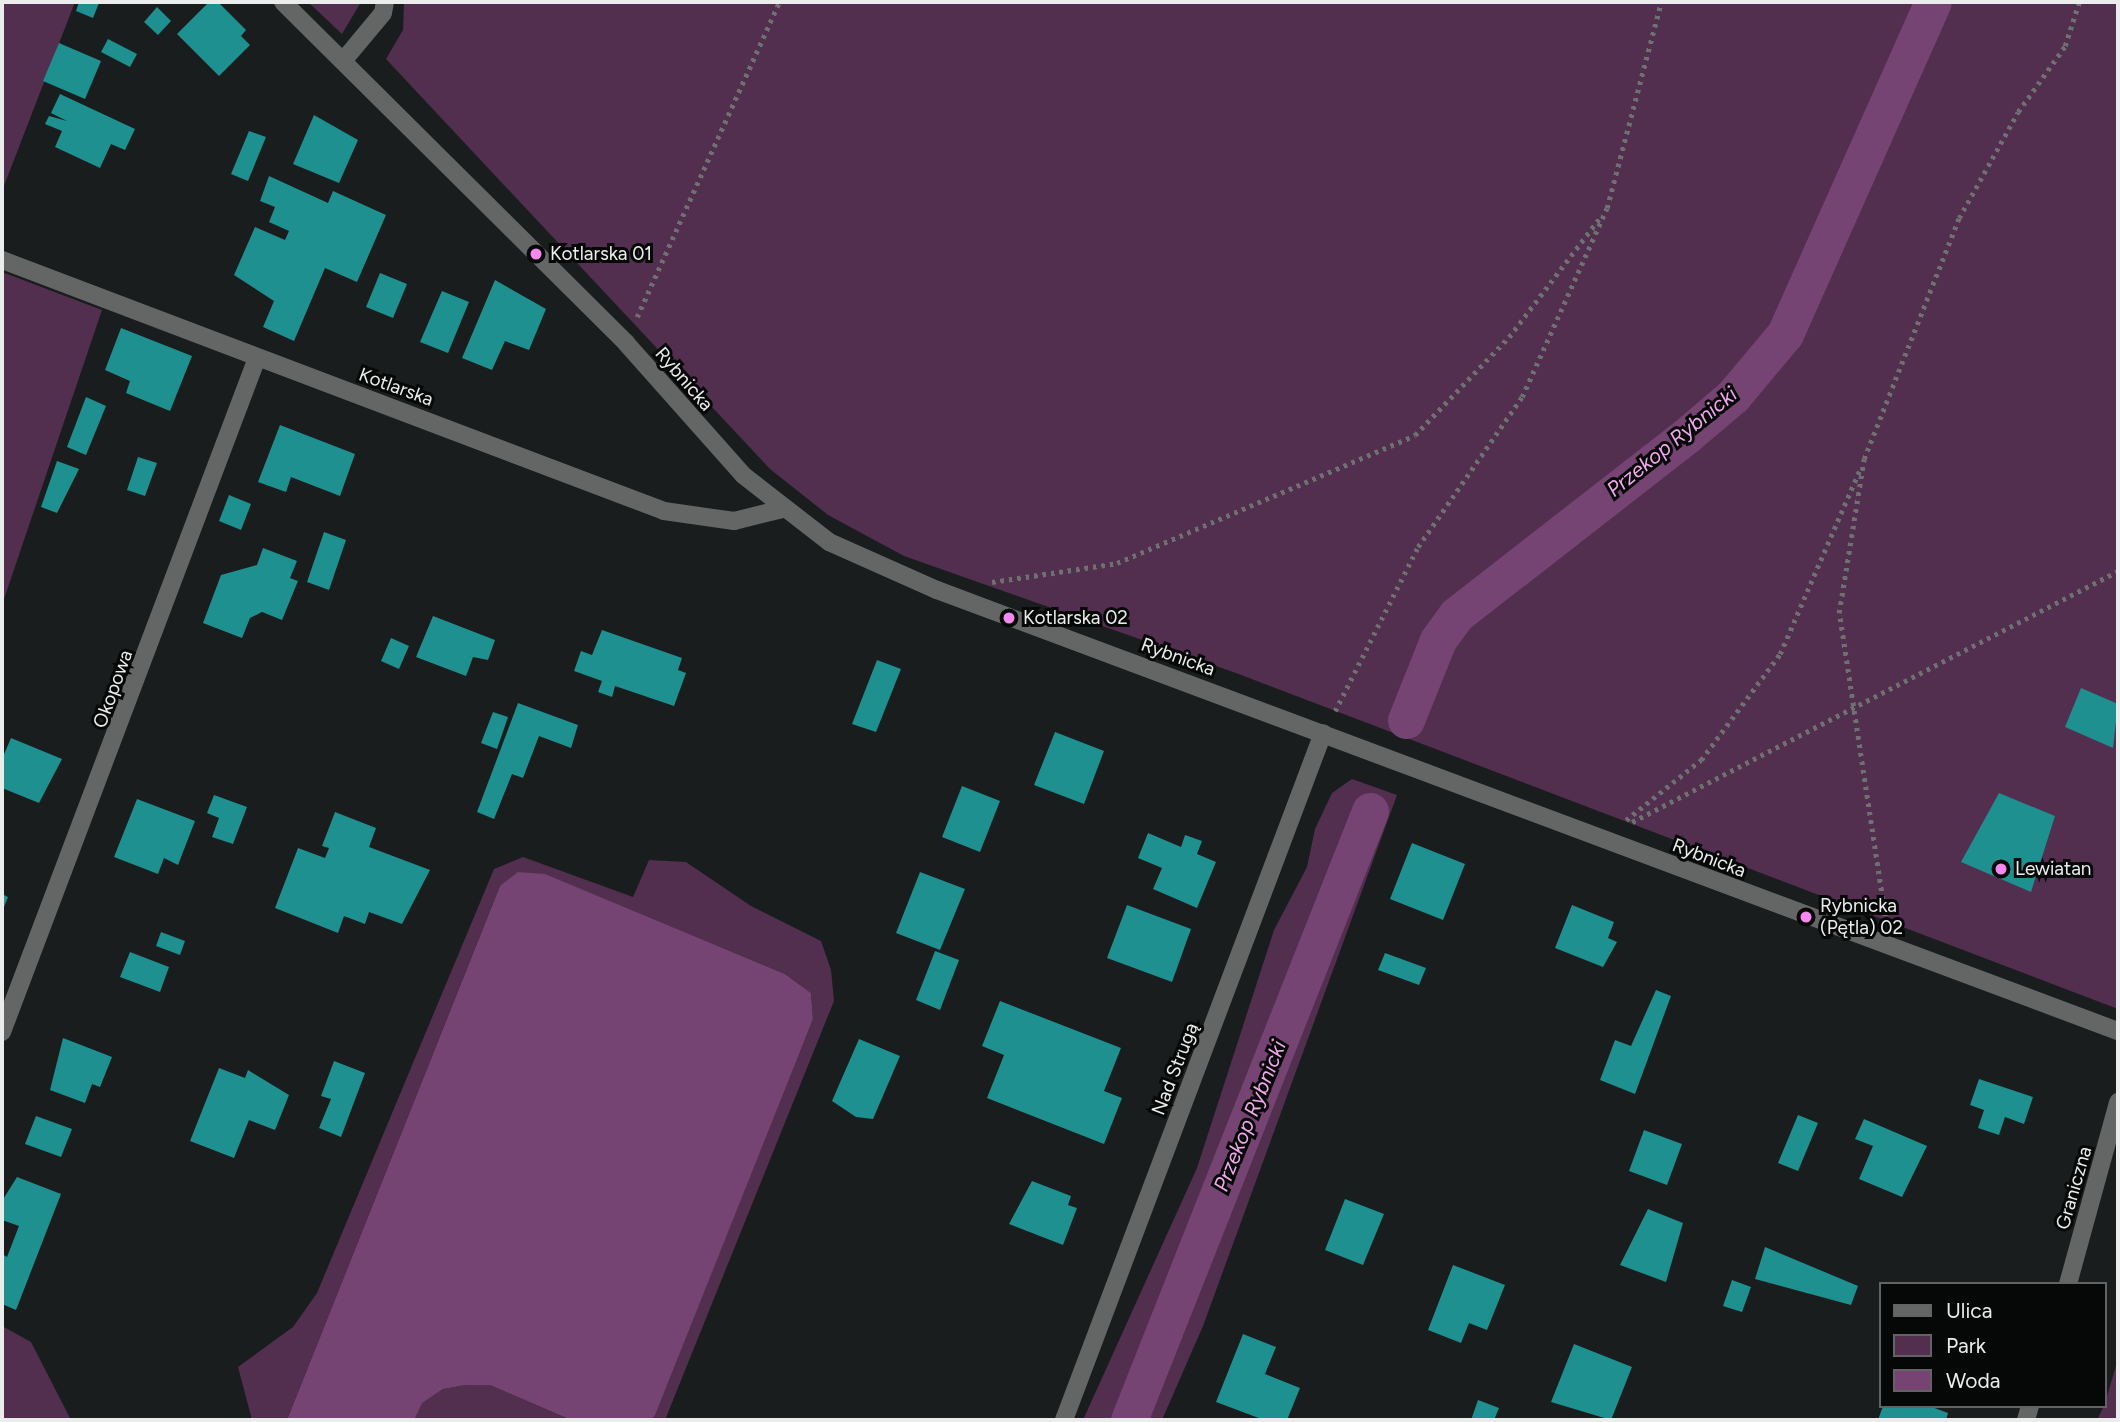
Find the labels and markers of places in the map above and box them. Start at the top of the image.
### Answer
place label: Kotlarska 01 [550,243,652,265]
marker: Kotlarska 01 [528,246,544,262]
place label: Kotlarska 02 [1023,607,1128,629]
marker: Kotlarska 02 [1001,610,1017,626]
place label: Lewiatan [2015,858,2091,880]
marker: Lewiatan [1993,861,2009,877]
place label: Rybnicka (Pętla) 02 [1820,895,1903,939]
marker: Rybnicka (Pętla) 02 [1798,909,1814,925]

